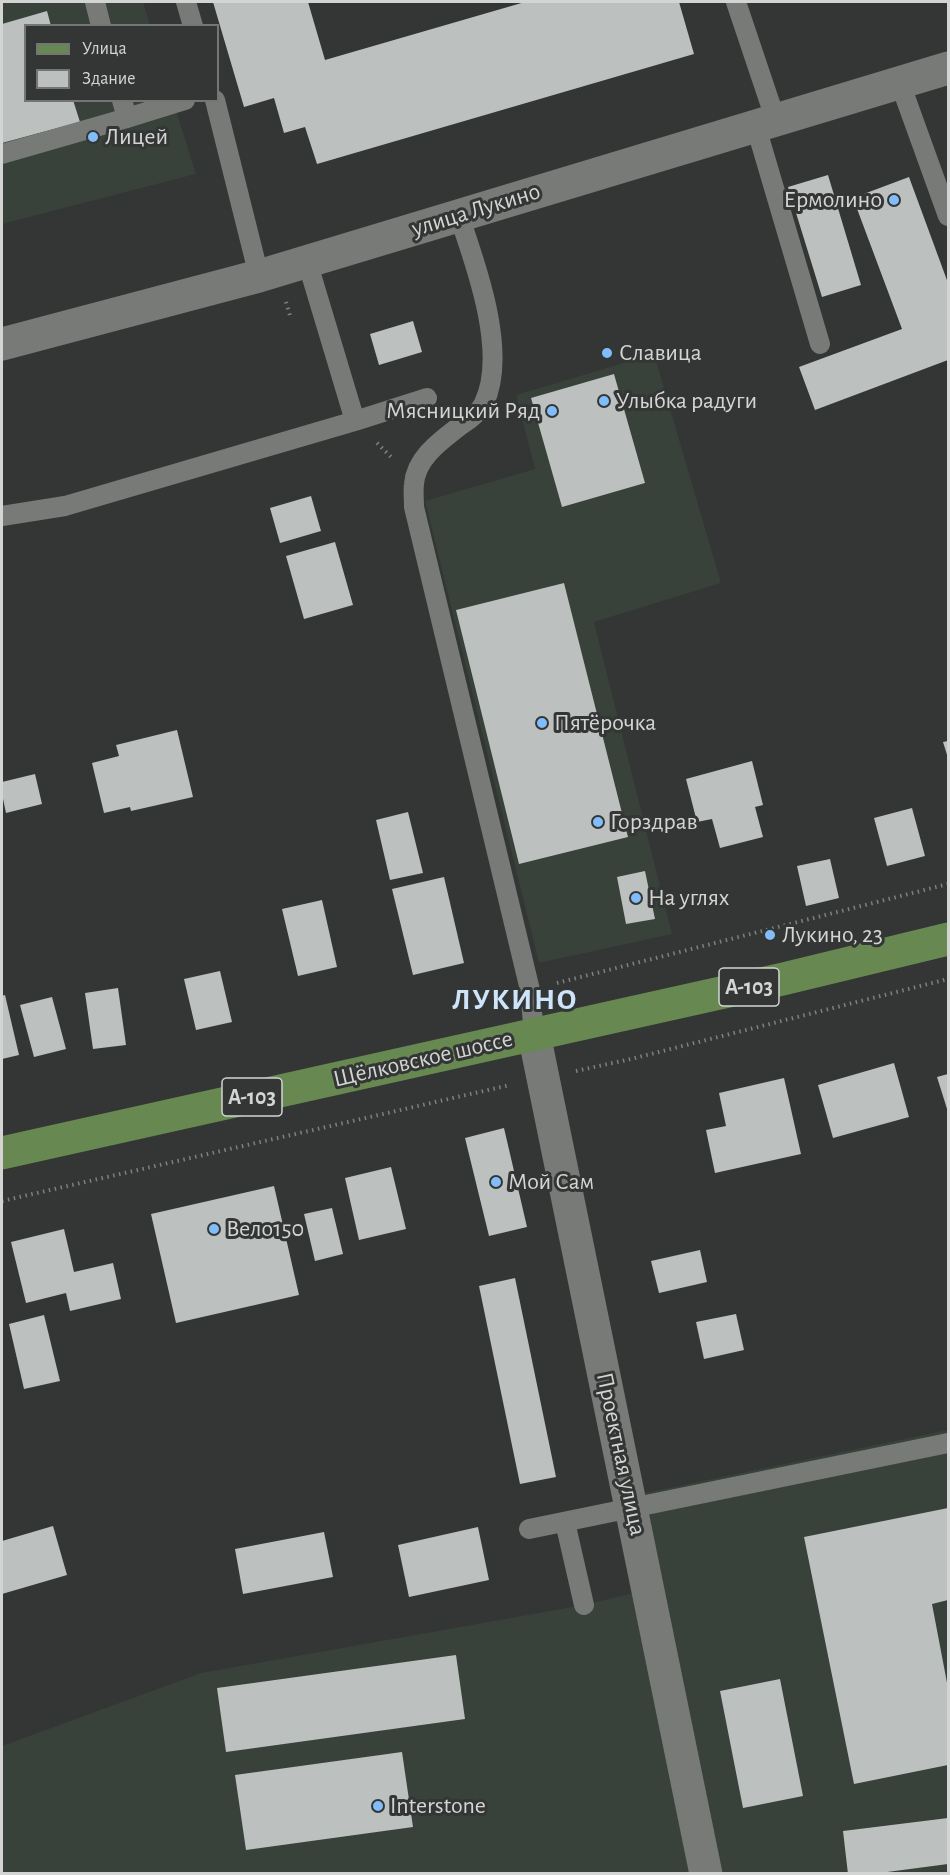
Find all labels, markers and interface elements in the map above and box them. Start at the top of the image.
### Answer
legend [24,24,219,102]
text: Улица [82,40,127,58]
text: Здание [82,70,136,88]
place label: Лицей [105,123,168,151]
marker: Лицей [86,130,100,144]
street label: улица Лукино [408,177,544,243]
place label: Ермолино [783,186,882,214]
marker: Ермолино [887,193,901,207]
place label: Славица [619,339,702,367]
marker: Славица [600,346,614,360]
place label: Улыбка радуги [616,387,757,415]
marker: Улыбка радуги [597,394,611,408]
place label: Мясницкий Ряд [386,397,540,425]
marker: Мясницкий Ряд [545,404,559,418]
place label: Пятёрочка [554,709,656,737]
marker: Пятёрочка [535,716,549,730]
place label: Горздрав [610,808,698,836]
marker: Горздрав [591,815,605,829]
place label: На углях [648,884,730,912]
marker: На углях [629,891,643,905]
place label: Лукино, 23 [782,921,883,949]
marker: Лукино, 23 [763,928,777,942]
road number: А-103 [719,968,779,1006]
district label: ЛУКИНО [452,982,578,1018]
street label: Щёлковское шоссе [330,1024,516,1094]
road number: А-103 [222,1078,282,1116]
place label: Мой Сам [508,1168,594,1196]
marker: Мой Сам [489,1175,503,1189]
place label: Вело150 [226,1215,304,1243]
marker: Вело150 [207,1222,221,1236]
street label: Проектная улица [590,1370,652,1538]
place label: Interstone [390,1792,486,1820]
marker: Interstone [371,1799,385,1813]

